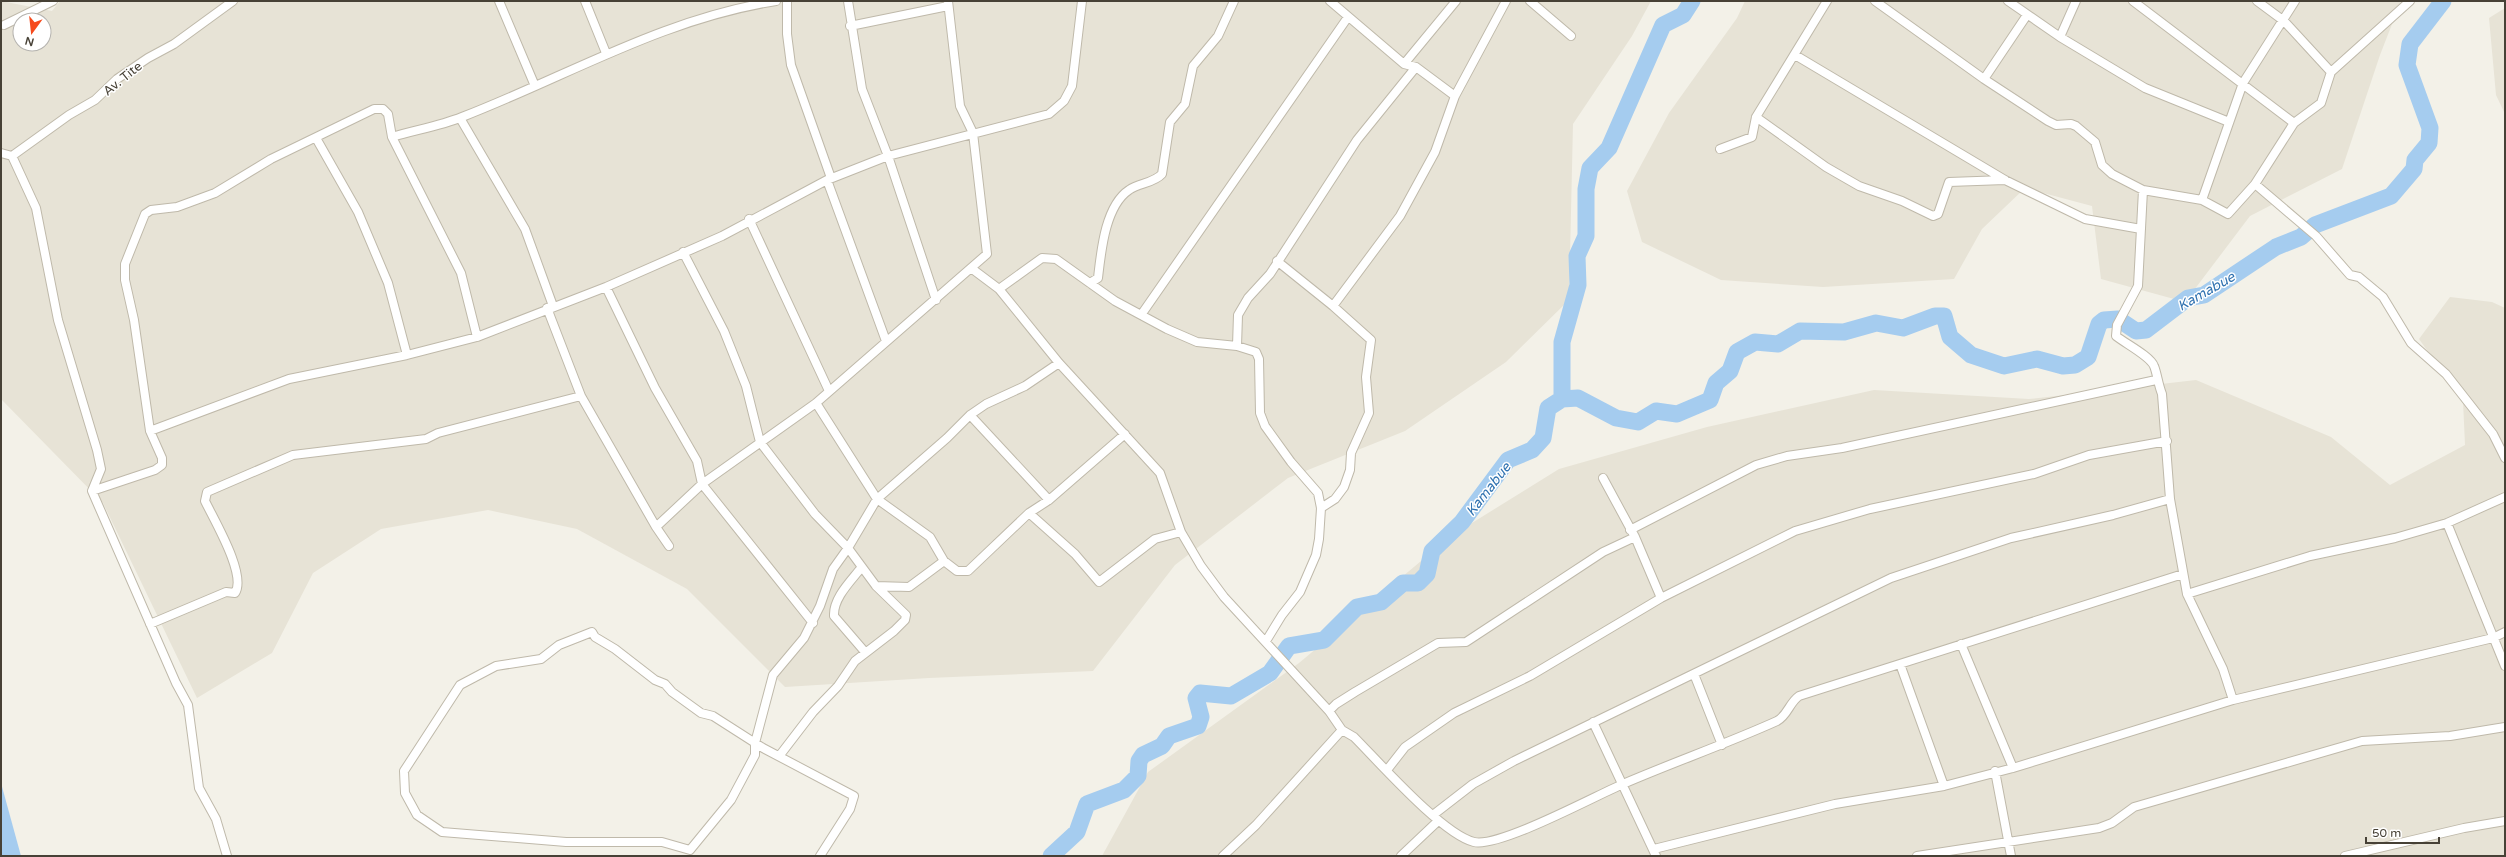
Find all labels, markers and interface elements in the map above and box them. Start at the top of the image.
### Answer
north arrow [12,12,52,52]
text: N [24,34,35,49]
street label: Av. Tite [100,58,145,99]
water label: Kamabue [2175,268,2239,315]
water label: Kamabue [1462,458,1515,519]
scale bar [2366,819,2439,845]
text: 50 m [2372,826,2401,840]

